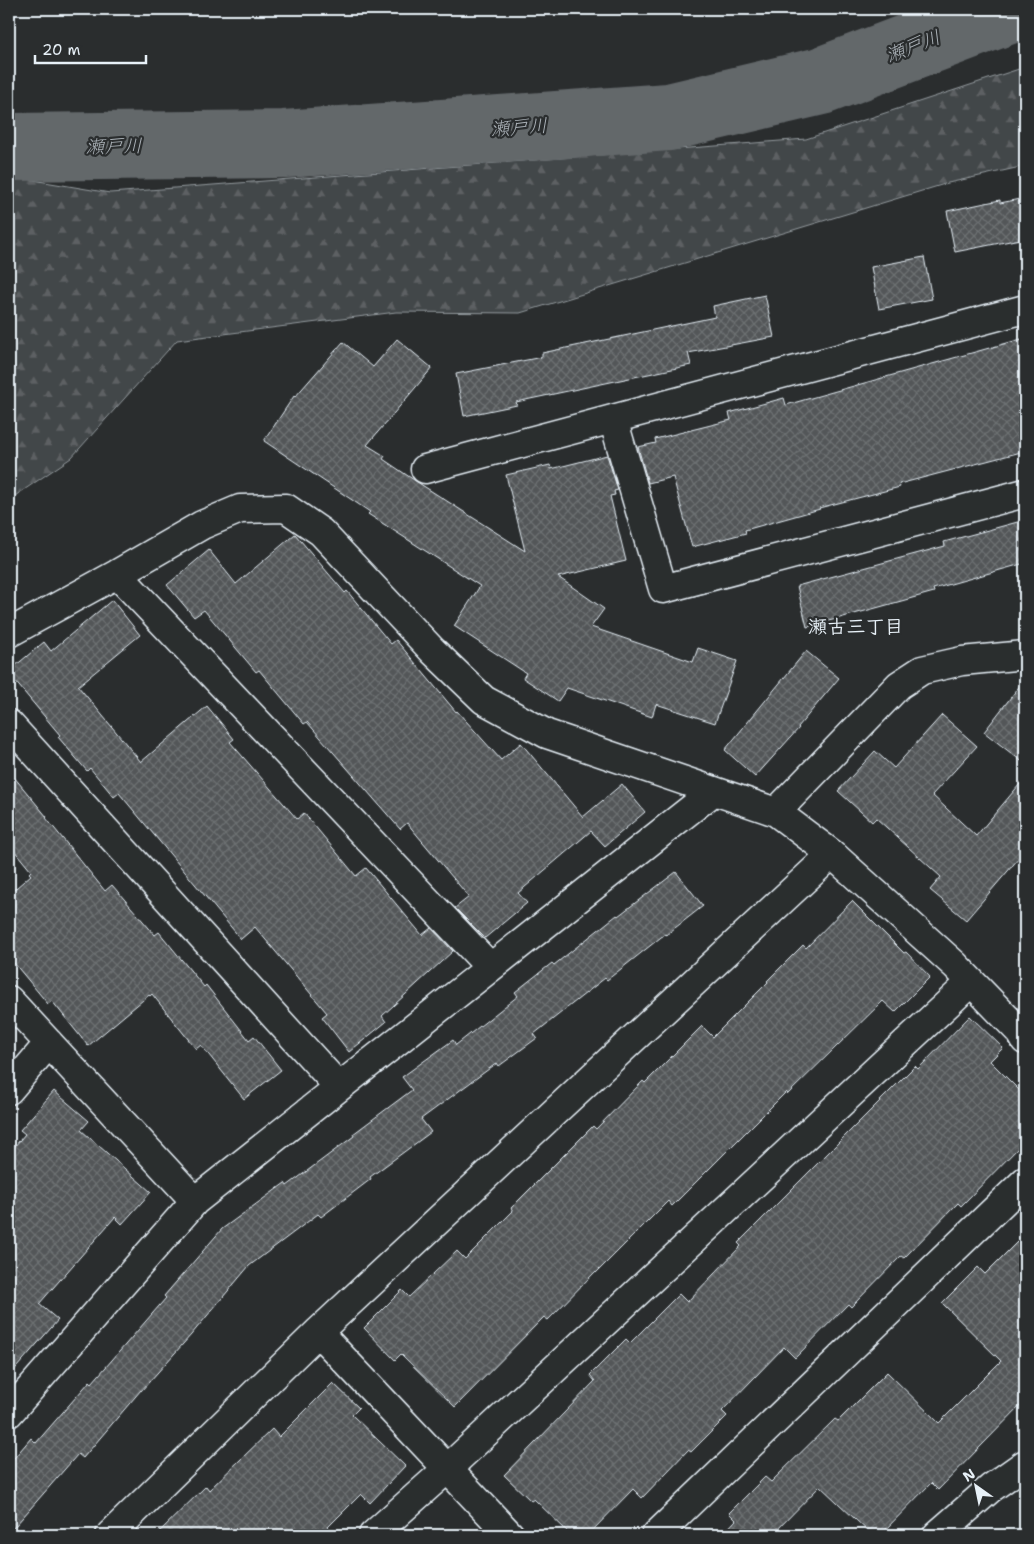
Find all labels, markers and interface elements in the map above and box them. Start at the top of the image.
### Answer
water label: 瀬戸川 [882,24,944,68]
scale bar [35,32,146,64]
text: 20 m [42,40,81,60]
water label: 瀬戸川 [490,113,548,141]
water label: 瀬戸川 [85,133,143,159]
district label: 瀬古三丁目 [808,614,904,639]
north arrow [952,1462,1002,1512]
text: N [959,1465,978,1486]

